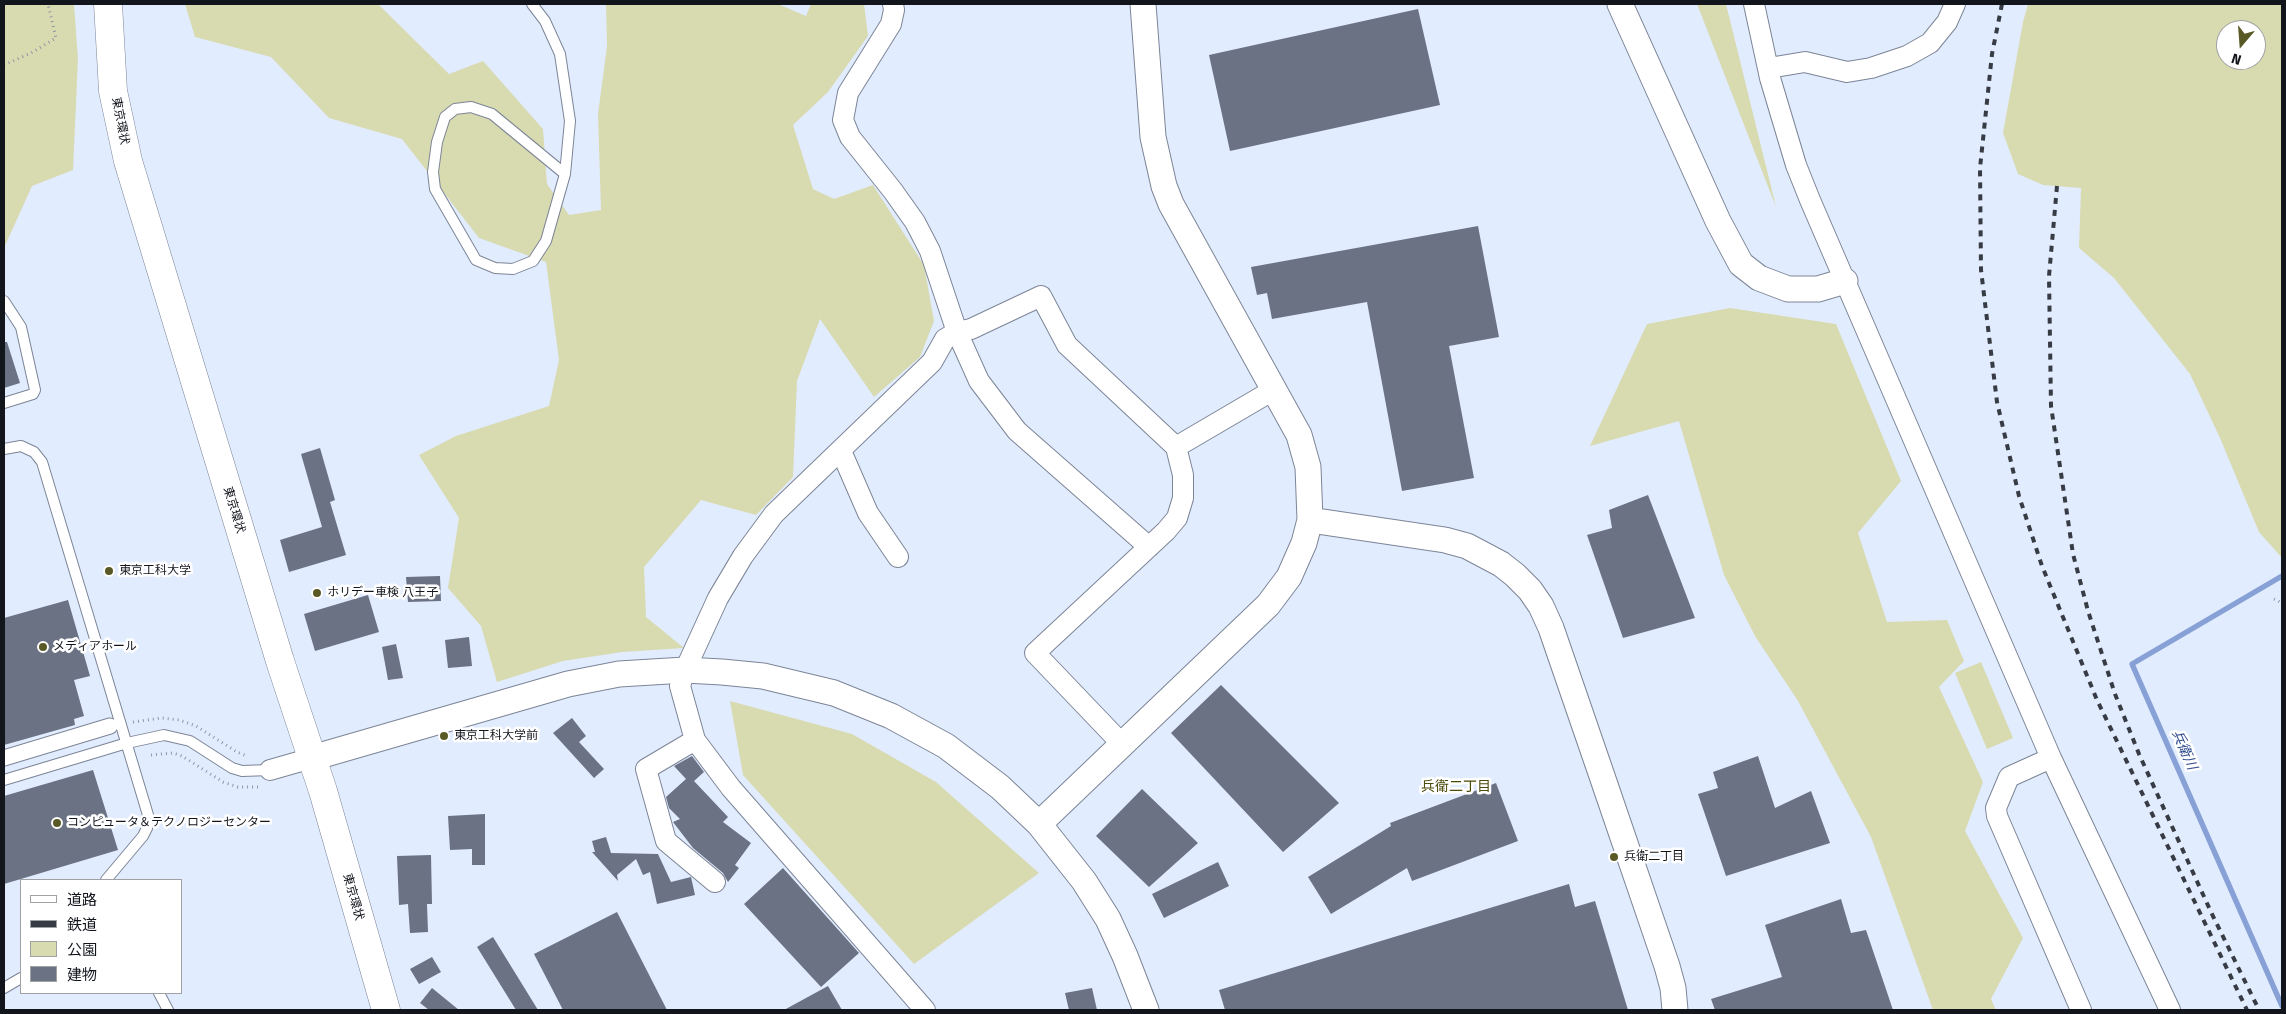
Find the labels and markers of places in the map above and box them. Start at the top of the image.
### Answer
place label: 東京工科大学 [119,564,191,578]
marker: 東京工科大学 [103,565,115,577]
place label: ホリデー車検 八王子 [327,586,438,600]
marker: ホリデー車検 八王子 [311,587,323,599]
place label: メディアホール [53,640,137,654]
marker: メディアホール [37,641,49,653]
place label: 東京工科大学前 [454,729,538,743]
marker: 東京工科大学前 [438,730,450,742]
place label: コンピュータ＆テクノロジーセンター [67,816,271,830]
marker: コンピュータ＆テクノロジーセンター [51,817,63,829]
place label: 兵衛二丁目 [1624,850,1684,864]
marker: 兵衛二丁目 [1608,851,1620,863]

